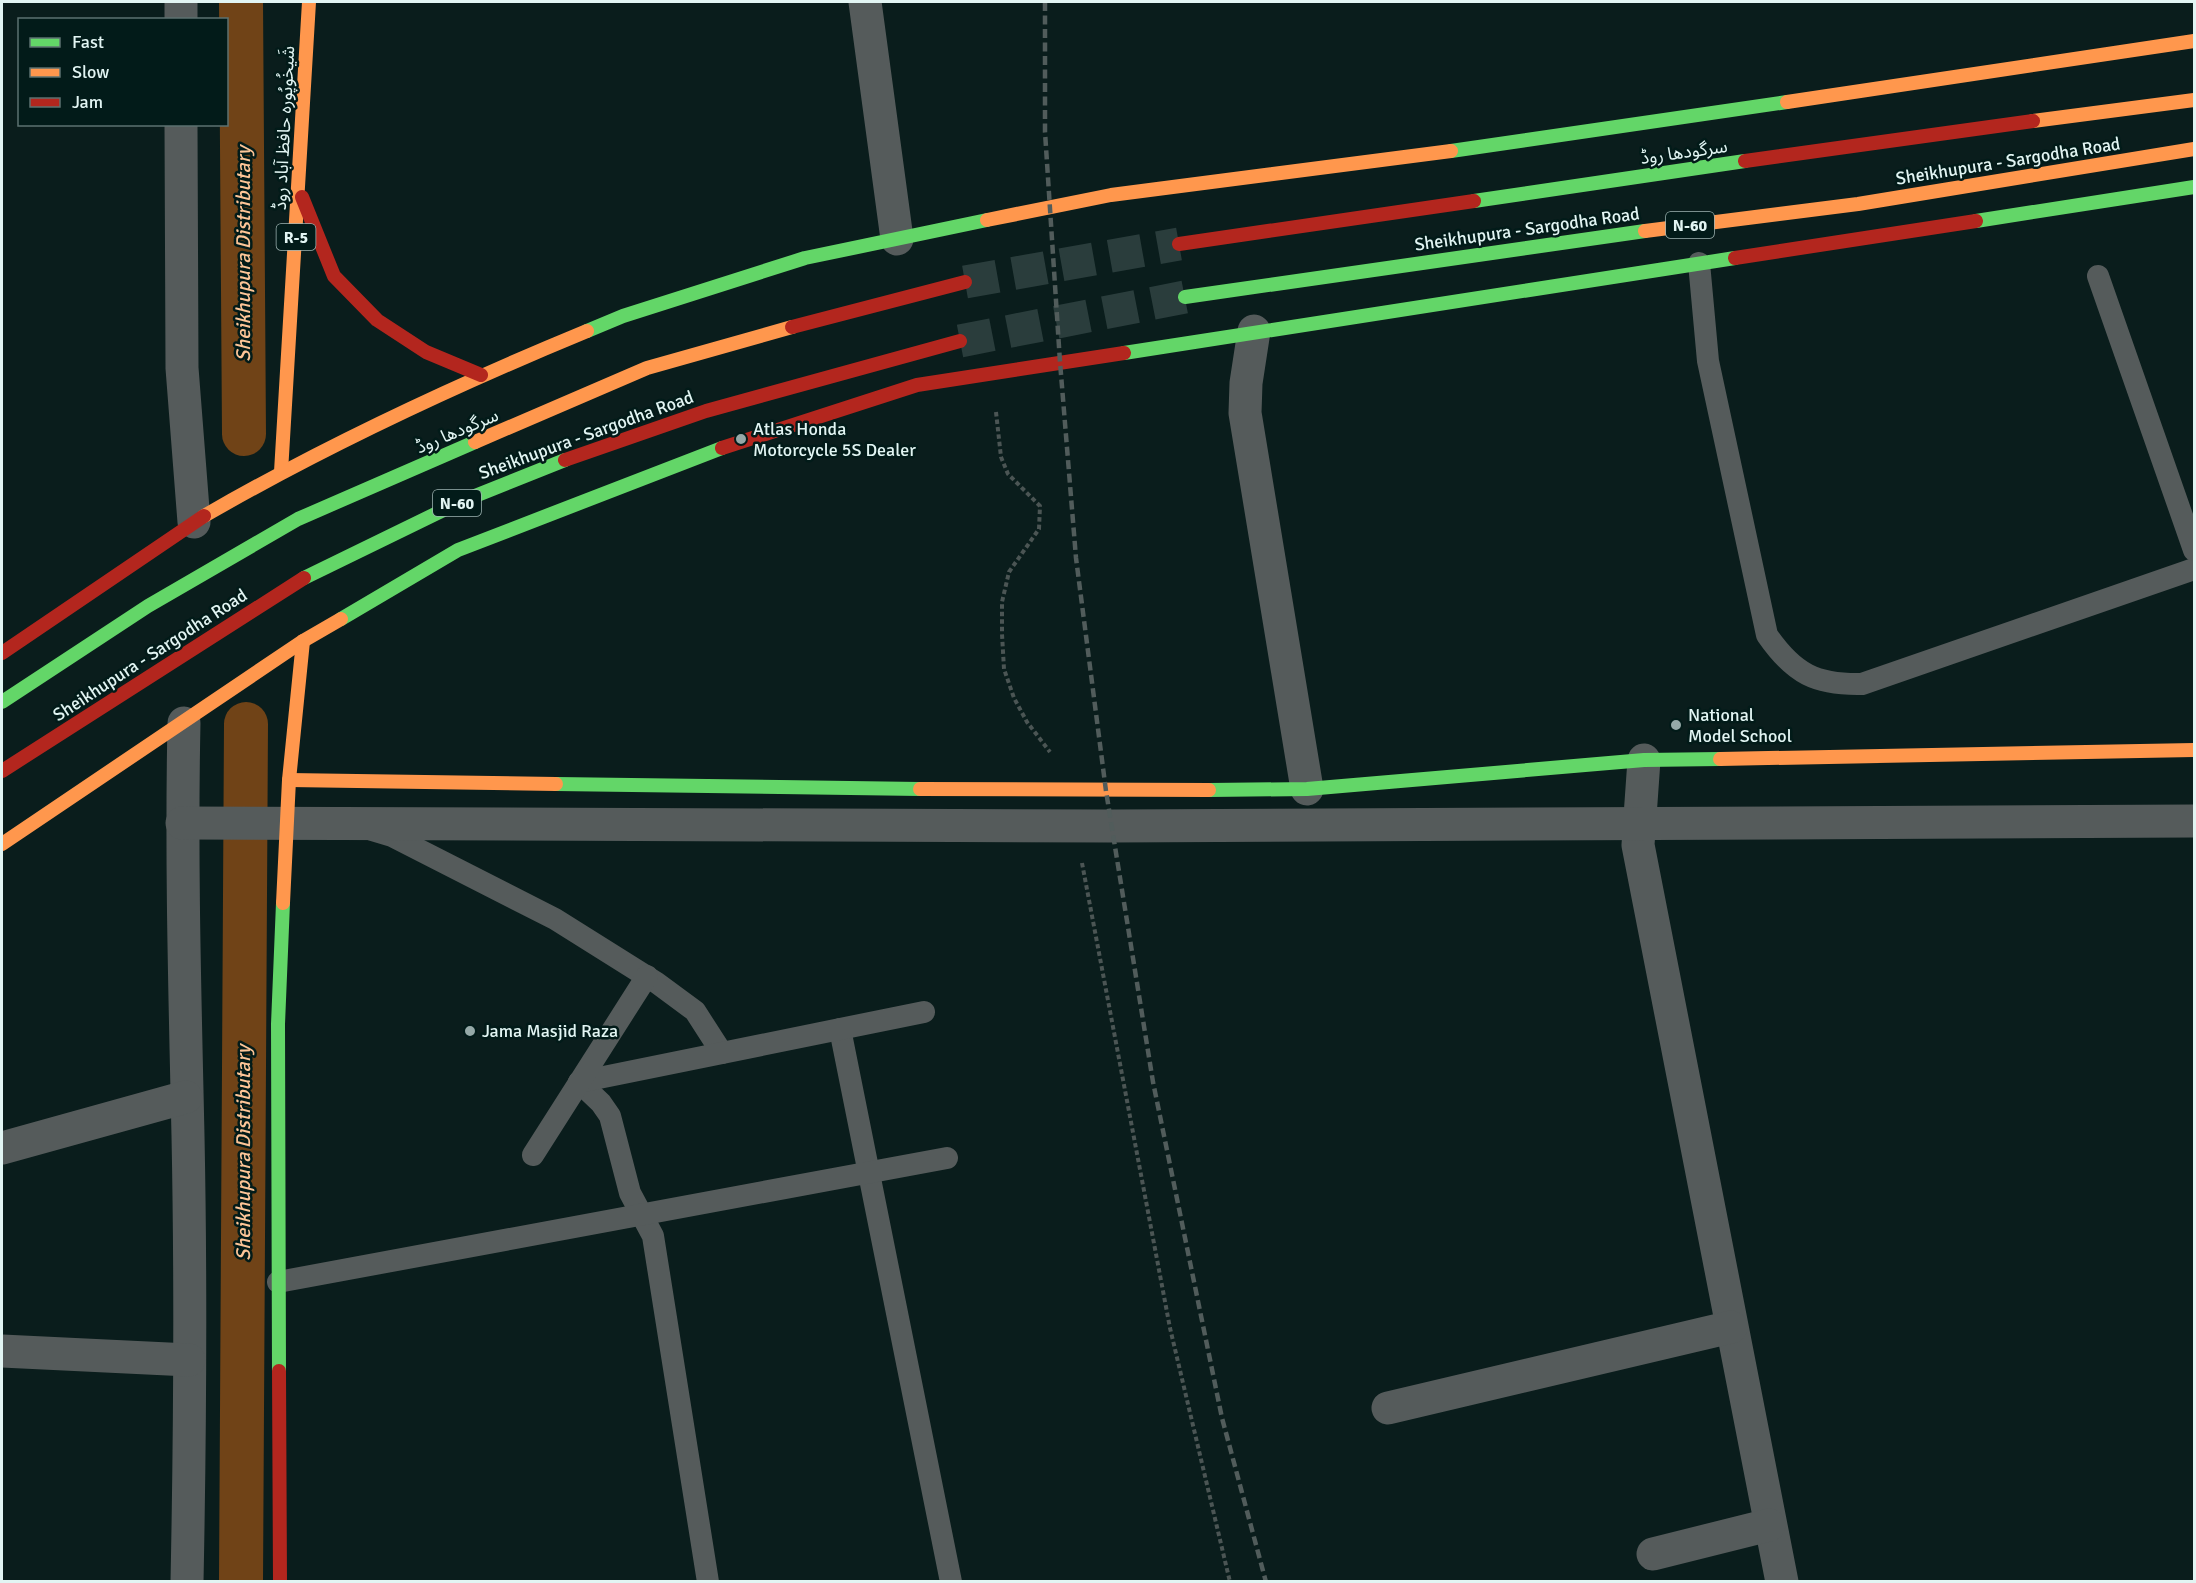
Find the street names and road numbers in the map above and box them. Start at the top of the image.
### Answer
street label: شَيخُوپُورہ حافظ آباد روڈ [268,45,299,211]
street label: Sheikhupura - Sargodha Road [1894,132,2122,190]
street label: سرگودھا روڈ [1639,135,1729,169]
street label: Sheikhupura - Sargodha Road [1413,202,1641,256]
road number: N-60 [1666,212,1714,238]
road number: R-5 [276,224,316,250]
street label: Sheikhupura - Sargodha Road [476,386,696,484]
street label: سرگودھا روڈ [412,404,502,458]
road number: N-60 [433,490,481,516]
street label: Sheikhupura - Sargodha Road [49,584,251,726]

